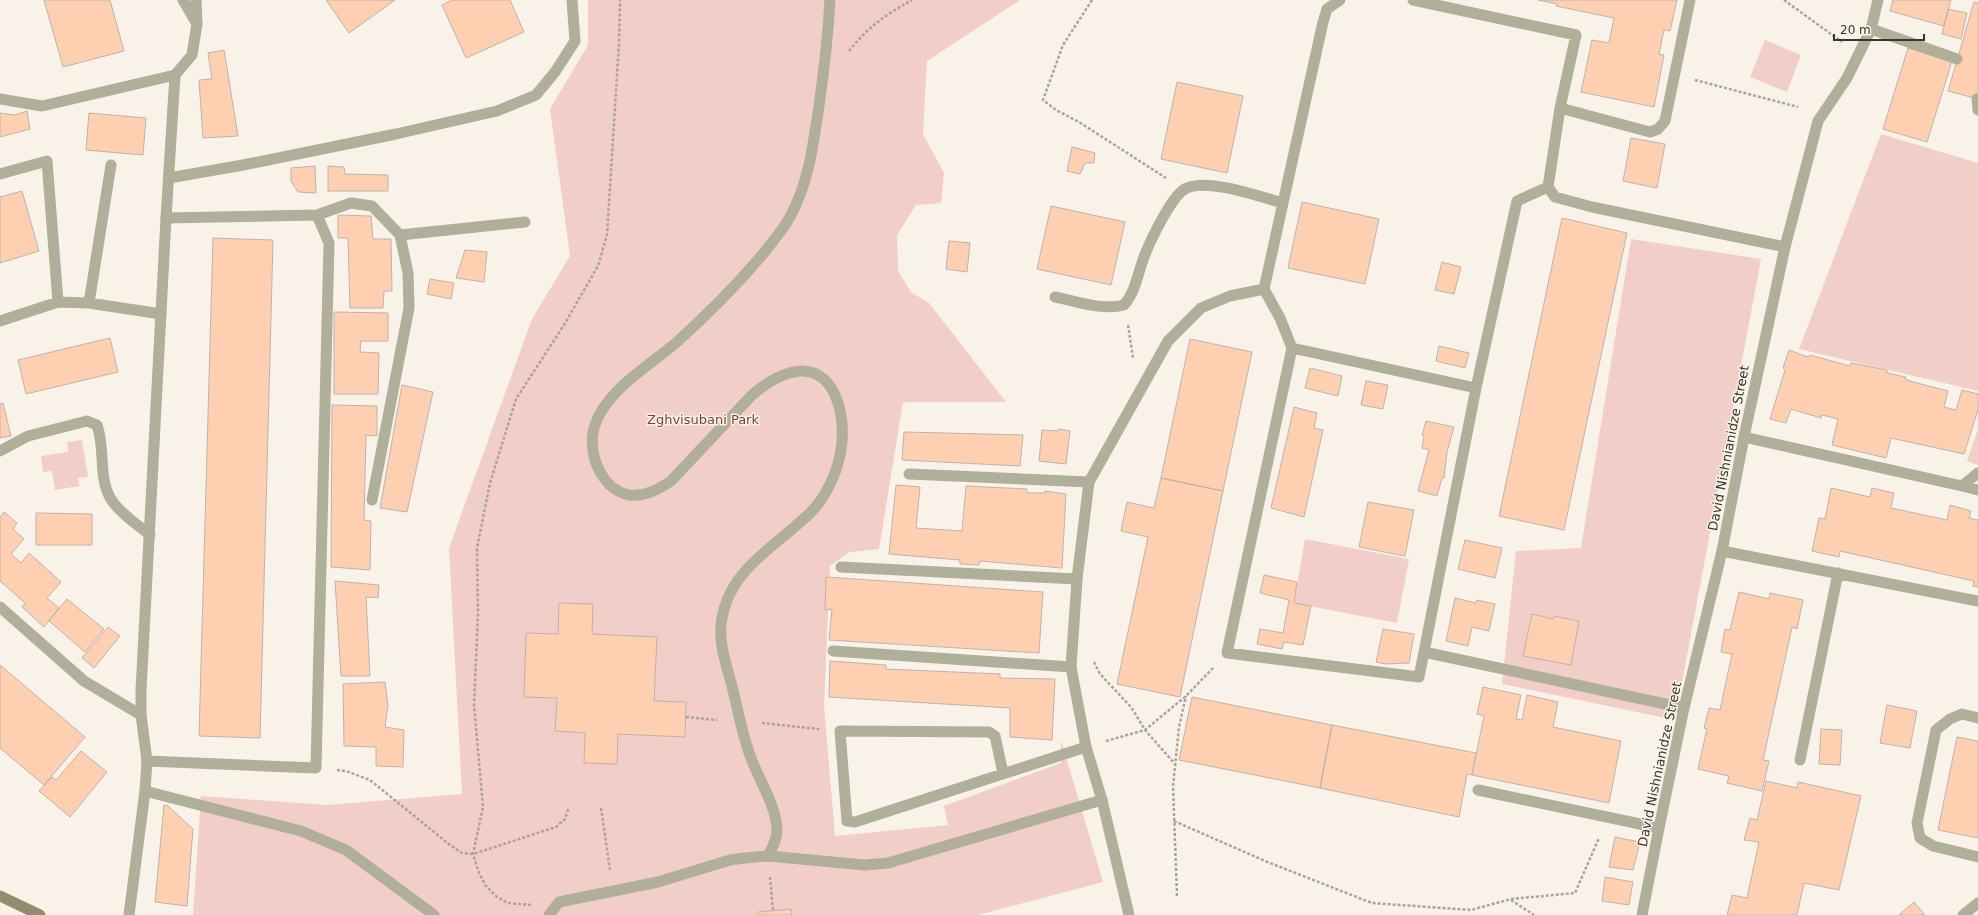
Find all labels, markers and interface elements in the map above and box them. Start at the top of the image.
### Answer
scale bar [1834,16,1924,42]
text: 20 m [1840,23,1871,37]
street label: David Nishnianidze Street [1705,364,1752,532]
park label: Zghvisubani Park [647,412,759,427]
street label: David Nishnianidze Street [1635,680,1684,848]

